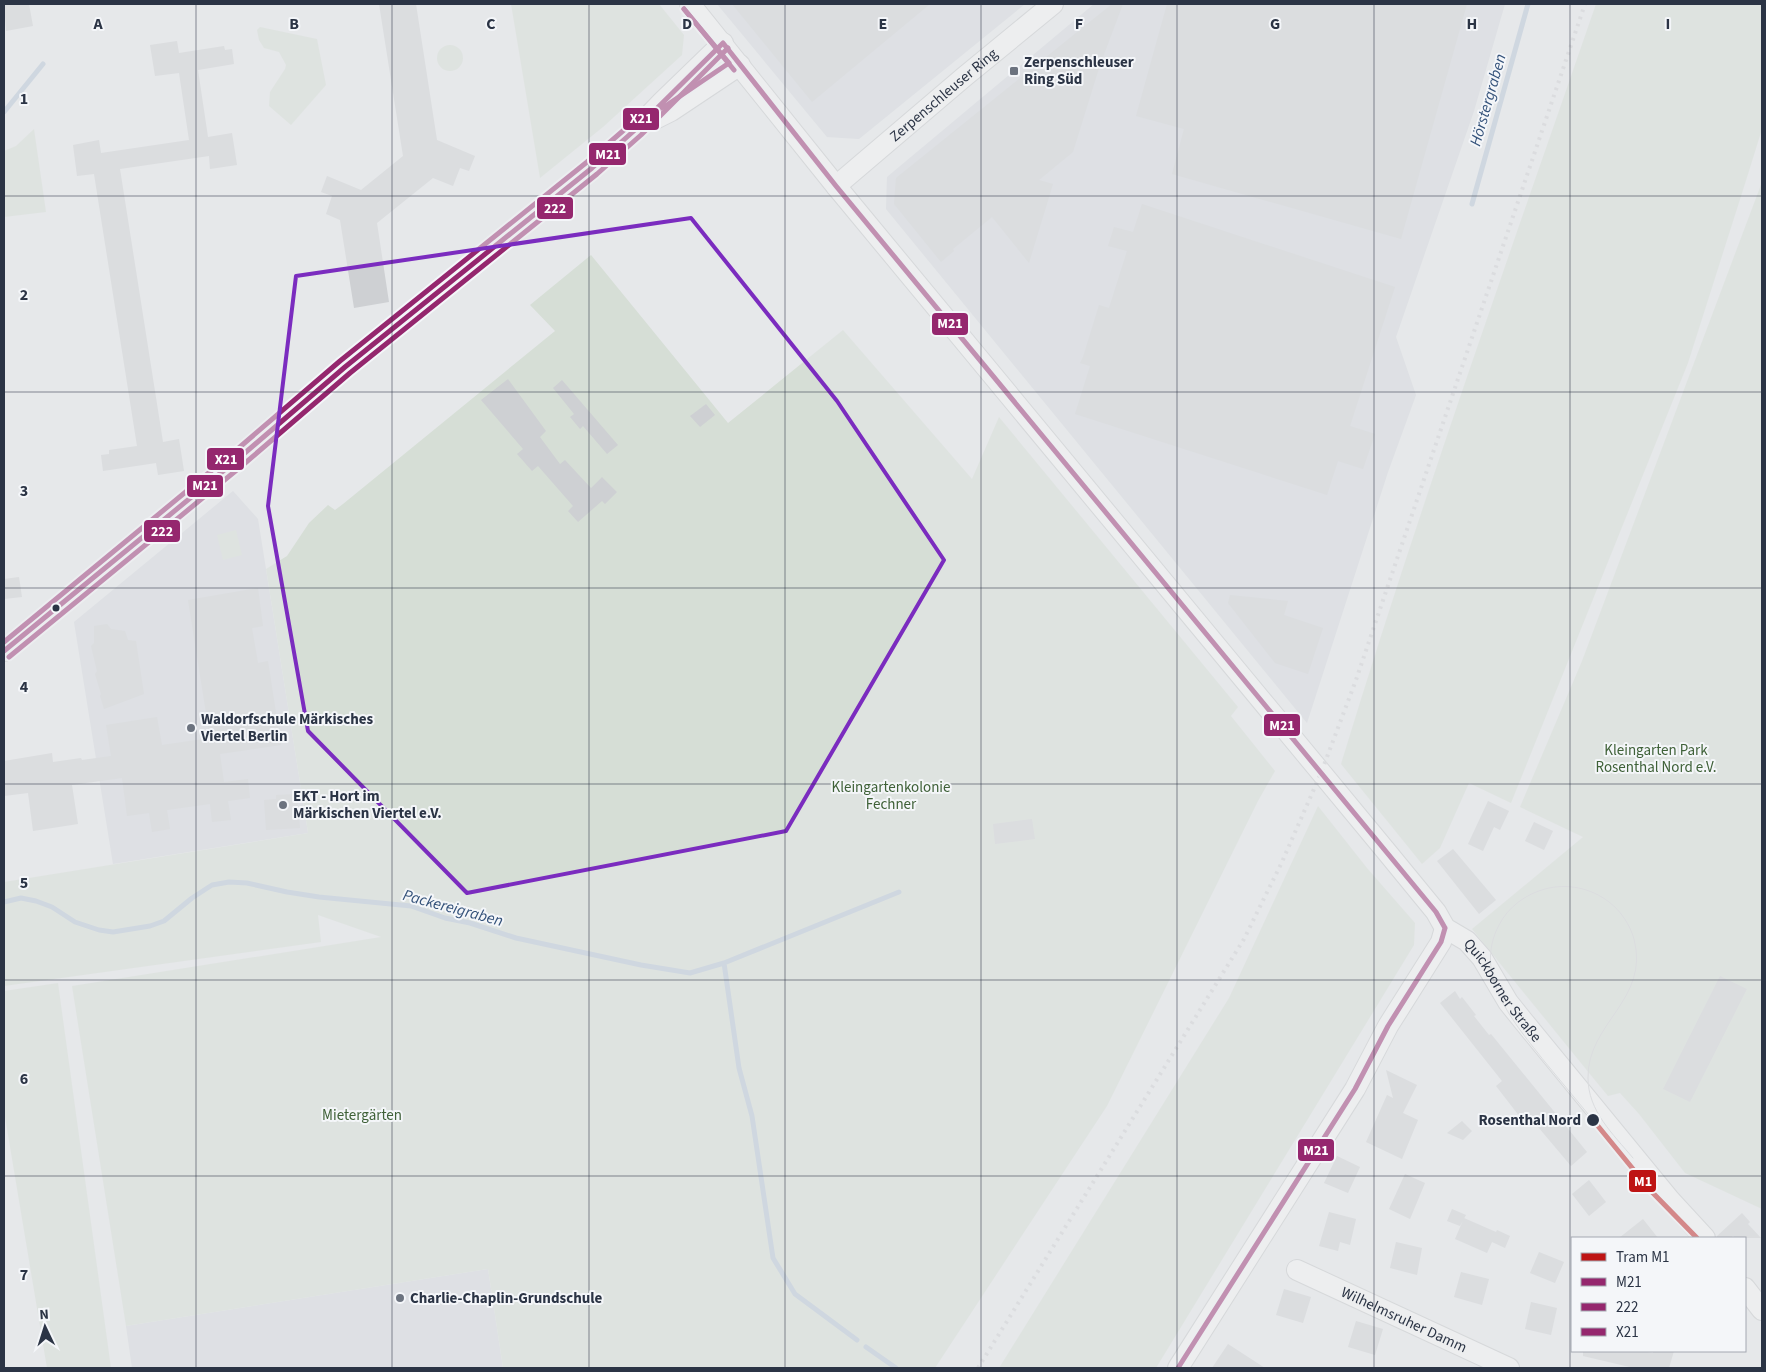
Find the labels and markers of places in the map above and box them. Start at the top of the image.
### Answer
place label: Zerpenschleuser Ring Süd [1024,52,1134,90]
marker: Zerpenschleuser Ring Süd [1008,65,1020,77]
unlabelled marker [51,603,61,613]
place label: Waldorfschule Märkisches Viertel Berlin [200,709,374,747]
marker: Waldorfschule Märkisches Viertel Berlin [185,722,197,734]
place label: EKT - Hort im Märkischen Viertel e.V. [293,786,442,824]
marker: EKT - Hort im Märkischen Viertel e.V. [277,799,289,811]
place label: Rosenthal Nord [1478,1110,1581,1131]
marker: Rosenthal Nord [1585,1112,1601,1128]
place label: Charlie-Chaplin-Grundschule [410,1288,603,1309]
marker: Charlie-Chaplin-Grundschule [394,1292,406,1304]

